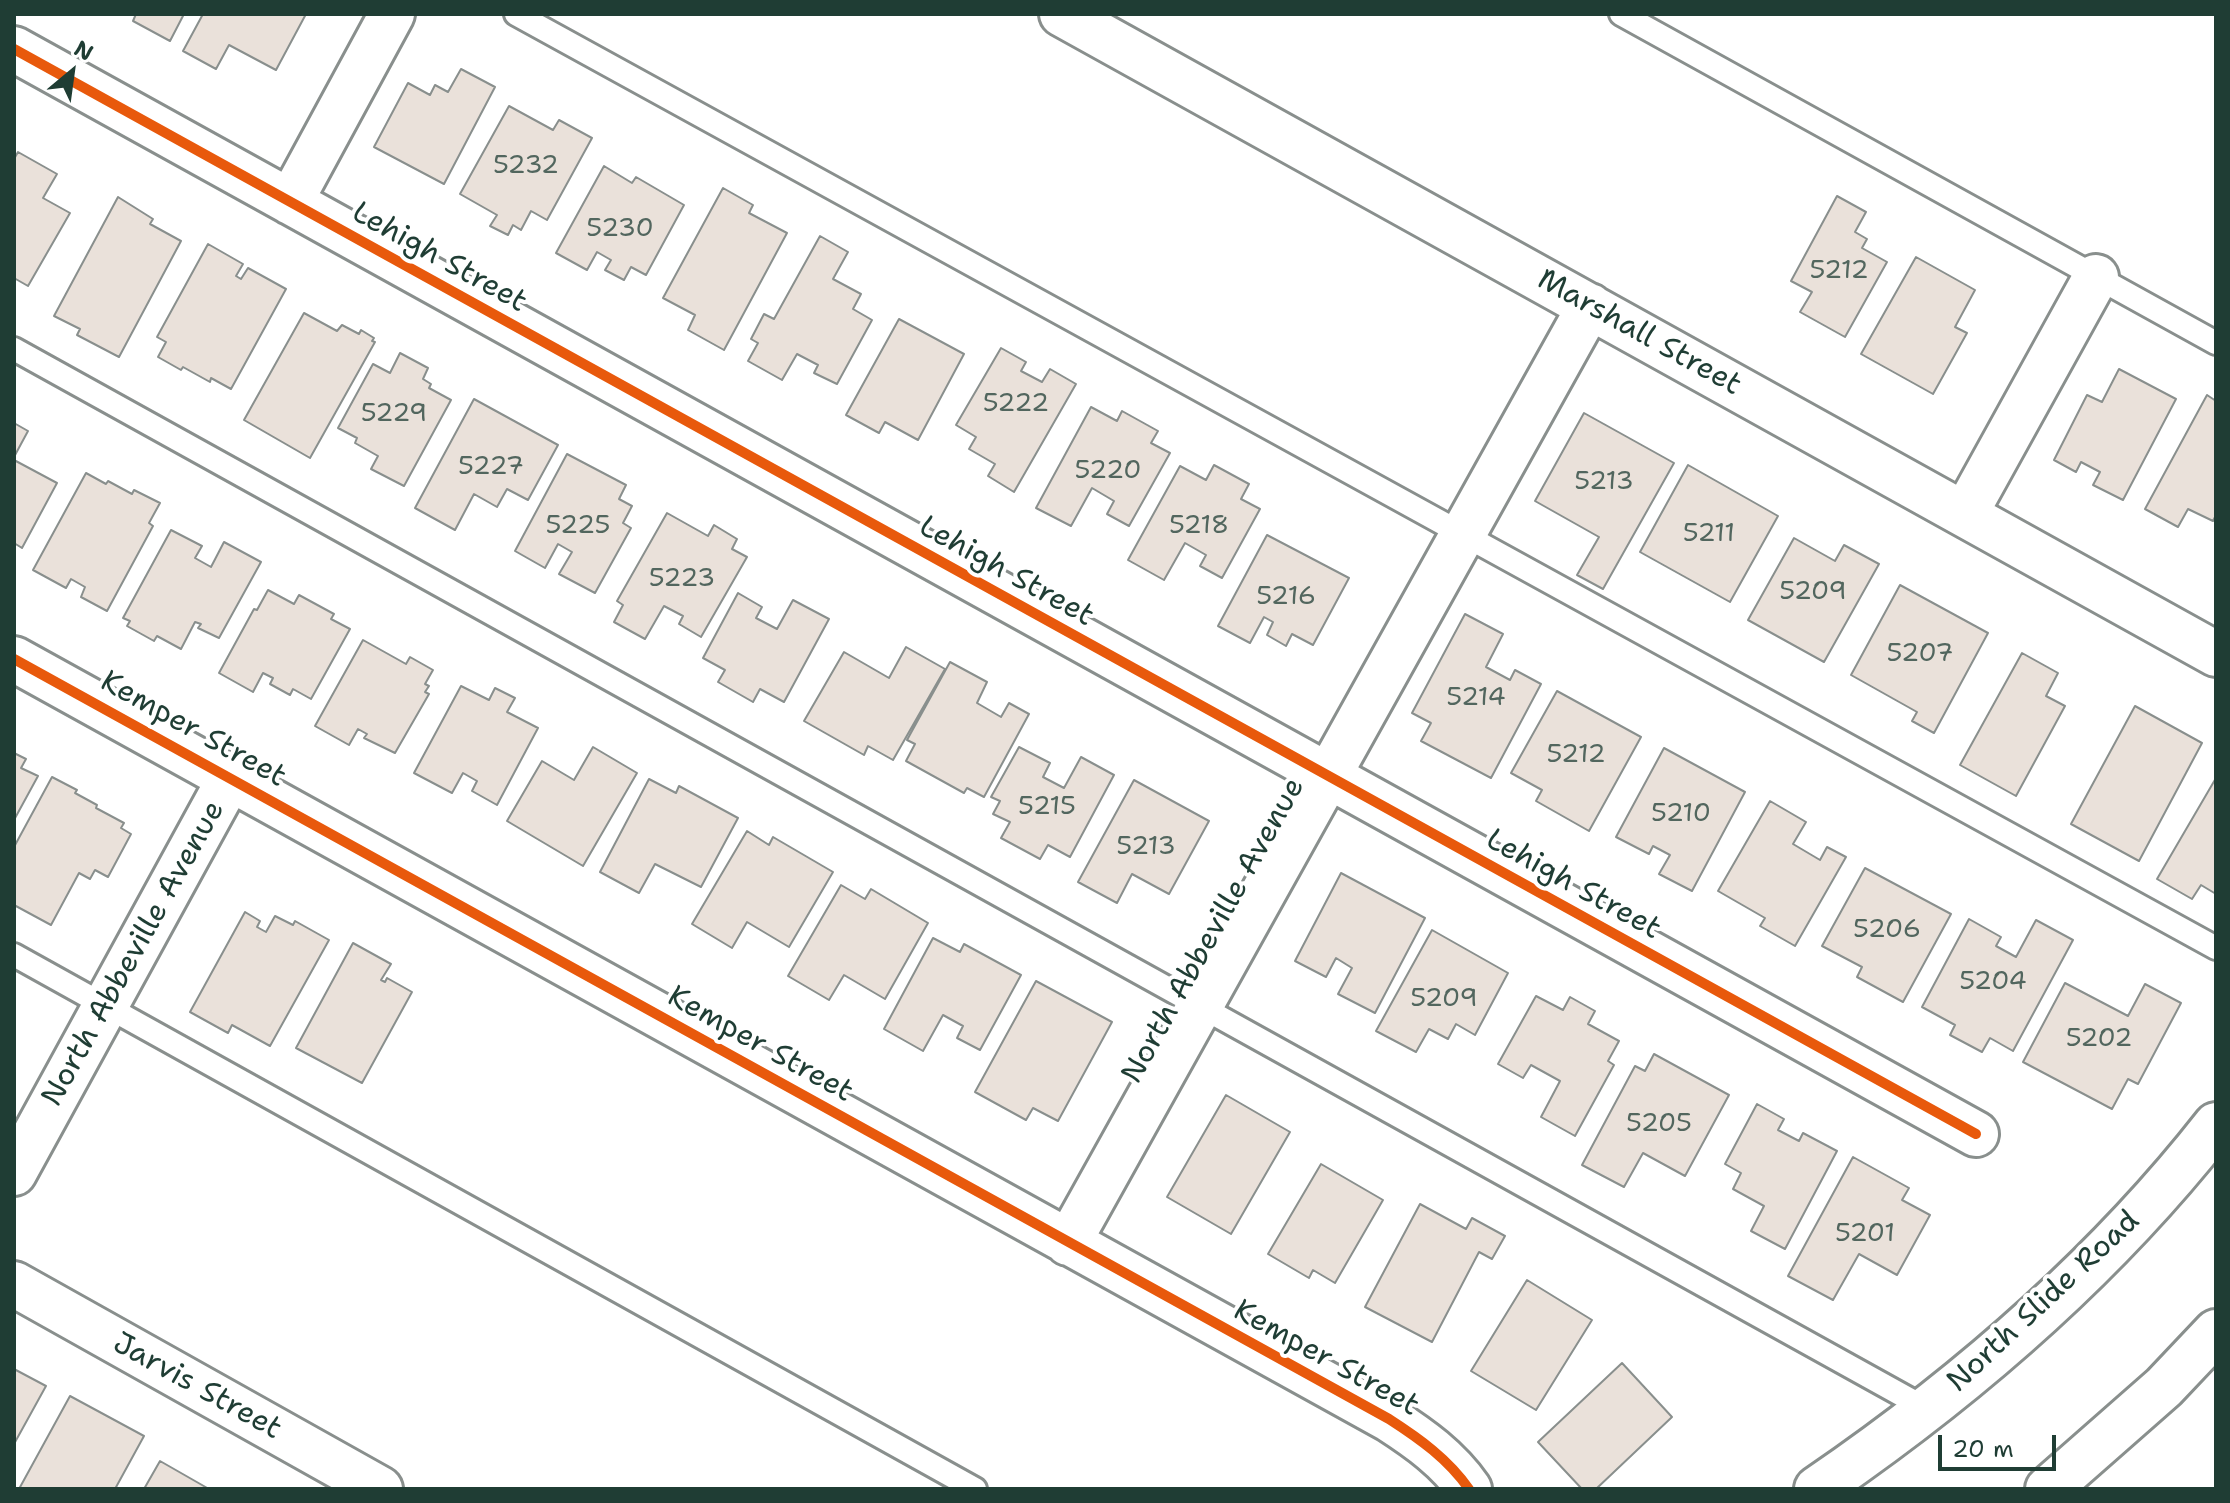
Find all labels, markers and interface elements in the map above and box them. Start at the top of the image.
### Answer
north arrow [32,32,112,112]
text: N [69,34,99,67]
house number: 5232 [493,150,559,182]
street label: Lehigh Street [345,195,533,321]
house number: 5230 [586,213,654,245]
house number: 5212 [1809,255,1869,287]
street label: Marshall Street [1531,262,1747,404]
house number: 5222 [983,388,1049,420]
house number: 5229 [361,398,427,430]
house number: 5227 [458,451,524,483]
house number: 5220 [1074,455,1142,487]
house number: 5213 [1574,466,1634,498]
street label: Lehigh Street [912,509,1100,635]
house number: 5225 [545,510,611,542]
house number: 5218 [1169,510,1229,542]
house number: 5211 [1683,518,1735,550]
house number: 5223 [649,563,715,595]
house number: 5209 [1779,576,1847,608]
house number: 5216 [1256,581,1316,613]
house number: 5207 [1887,638,1953,670]
street label: Kemper Street [94,664,292,796]
house number: 5214 [1446,682,1506,714]
house number: 5212 [1546,739,1606,771]
street label: North Abbeville Avenue [1115,772,1313,1090]
house number: 5215 [1018,791,1076,823]
street label: North Abbeville Avenue [35,795,233,1113]
house number: 5210 [1651,798,1711,830]
street label: Lehigh Street [1479,822,1667,948]
house number: 5213 [1116,831,1176,863]
house number: 5206 [1853,914,1921,946]
house number: 5204 [1959,966,2027,998]
street label: Kemper Street [661,979,859,1111]
house number: 5209 [1410,983,1478,1015]
house number: 5202 [2066,1023,2132,1055]
house number: 5205 [1626,1108,1692,1140]
street label: North Slide Road [1940,1204,2148,1400]
house number: 5201 [1835,1218,1895,1250]
street label: Kemper Street [1227,1293,1425,1425]
street label: Jarvis Street [106,1326,288,1448]
scale bar [1942,1419,2060,1469]
text: 20 m [1952,1433,2014,1465]

